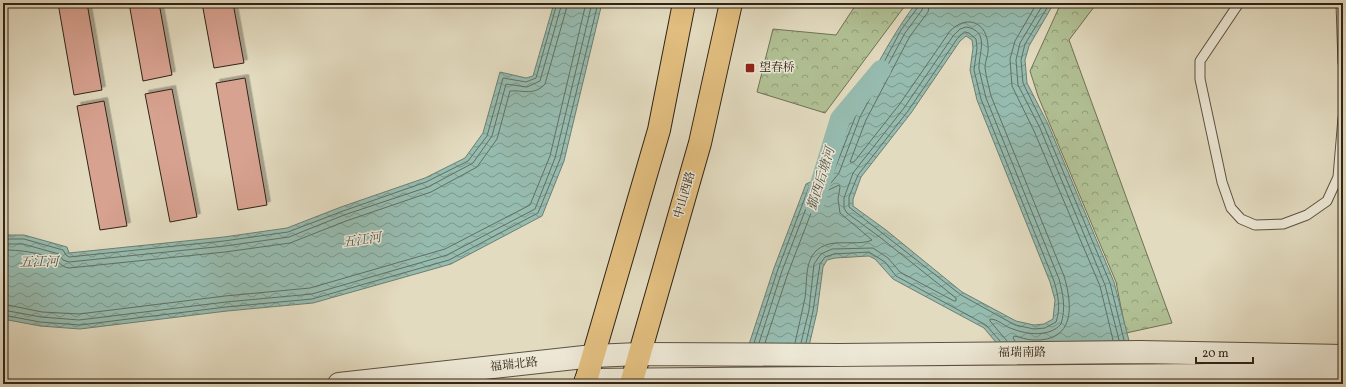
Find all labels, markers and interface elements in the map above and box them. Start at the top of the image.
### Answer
place label: 望春桥 [759,60,795,76]
marker: 望春桥 [744,62,756,74]
water label: 鄞西后塘河 [804,143,841,213]
street label: 中山西路 [671,170,699,220]
water label: 五江河 [341,229,385,253]
water label: 五江河 [19,254,61,272]
scale bar [1196,339,1253,365]
street label: 福瑞南路 [998,345,1046,361]
text: 20 m [1202,346,1229,362]
street label: 福瑞北路 [489,355,539,375]

